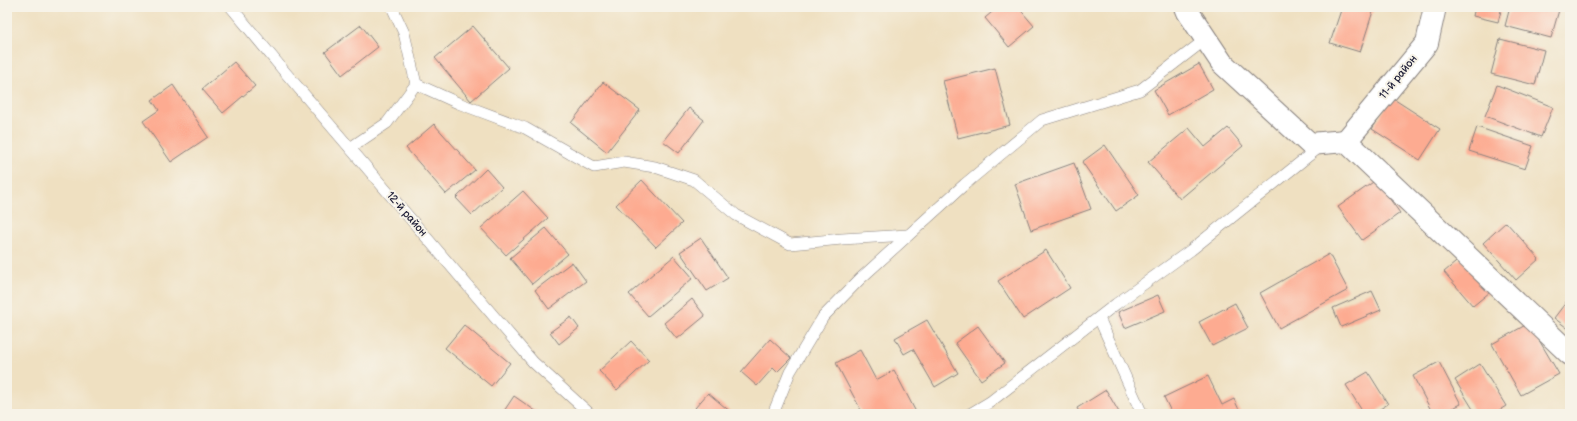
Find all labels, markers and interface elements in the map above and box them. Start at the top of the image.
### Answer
street label: 11-й район [1376,52,1420,102]
street label: 12-й район [384,189,430,239]

